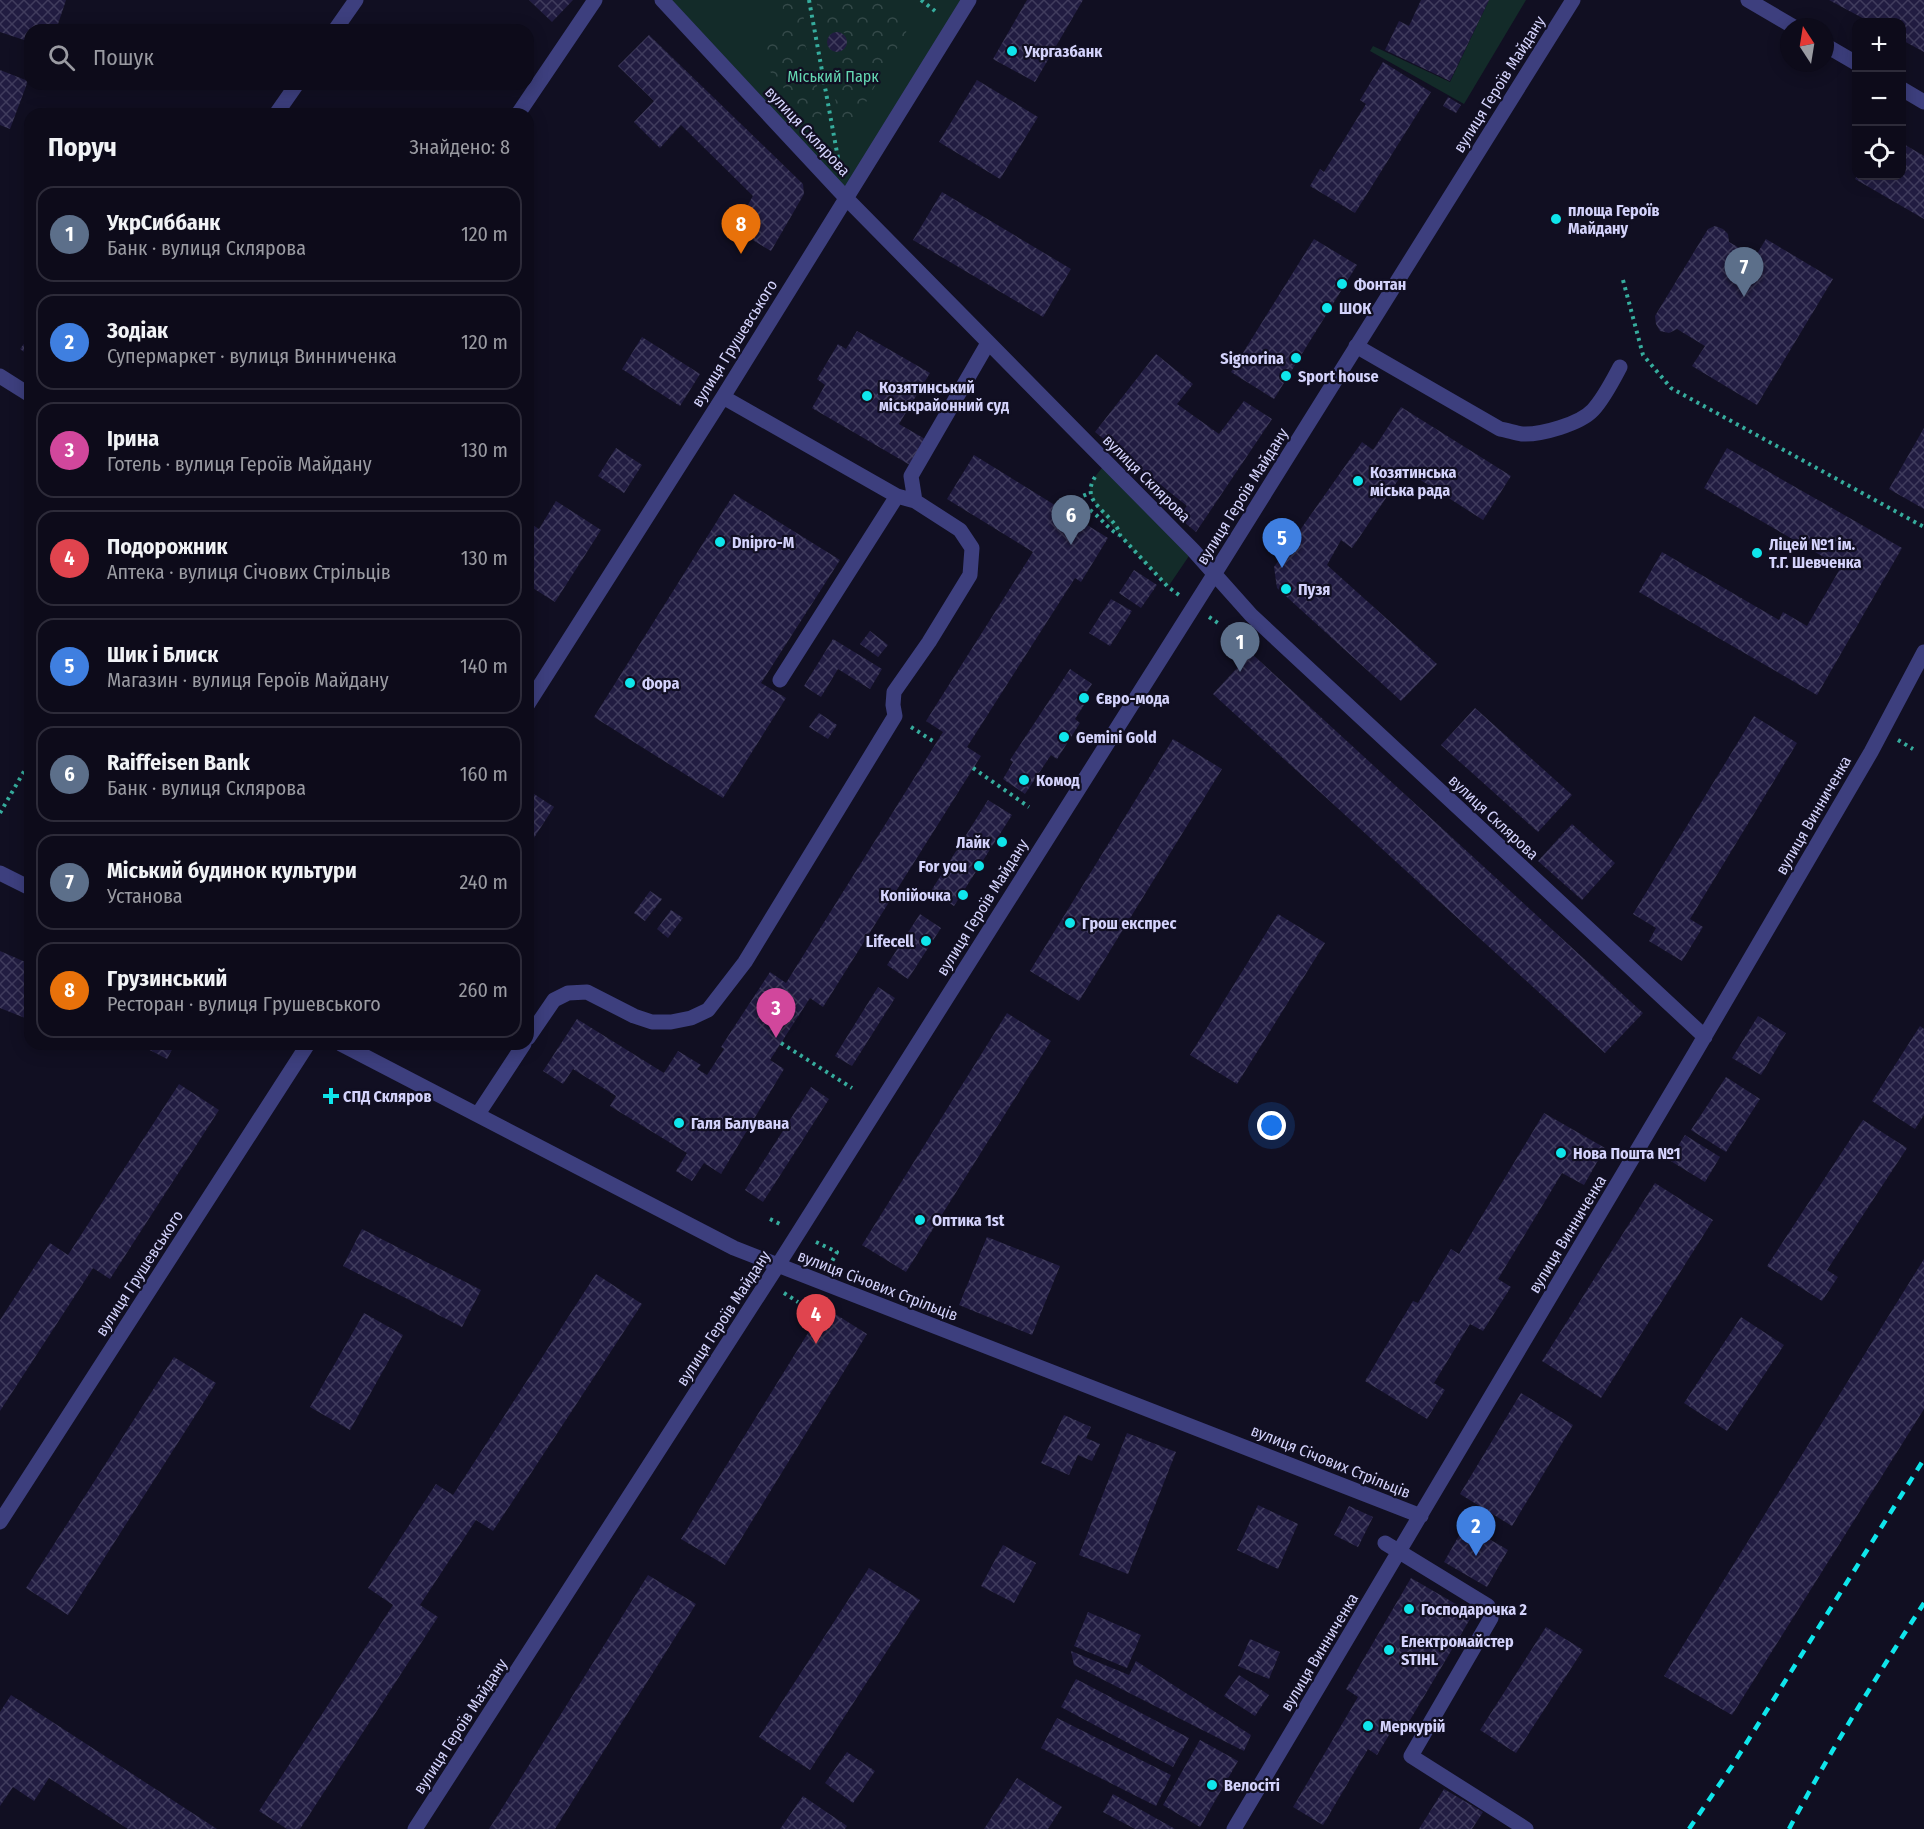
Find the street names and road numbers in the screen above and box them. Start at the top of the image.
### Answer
street label: вулиця Героїв Майдану [1450,12,1550,156]
street label: вулиця Склярова [761,82,854,180]
street label: вулиця Грушевського [688,276,781,410]
street label: вулиця Героїв Майдану [1193,424,1293,568]
street label: вулиця Склярова [1099,431,1194,526]
street label: вулиця Винниченка [1772,752,1855,878]
street label: вулиця Склярова [1445,771,1543,864]
street label: вулиця Героїв Майдану [933,835,1033,979]
street label: вулиця Винниченка [1525,1172,1610,1297]
street label: вулиця Грушевського [92,1207,187,1340]
street label: вулиця Героїв Майдану [673,1246,775,1390]
street label: вулиця Січових Стрільців [795,1246,961,1325]
street label: вулиця Січових Стрільців [1248,1421,1413,1502]
street label: вулиця Винниченка [1277,1590,1362,1715]
street label: вулиця Героїв Майдану [410,1654,512,1798]

